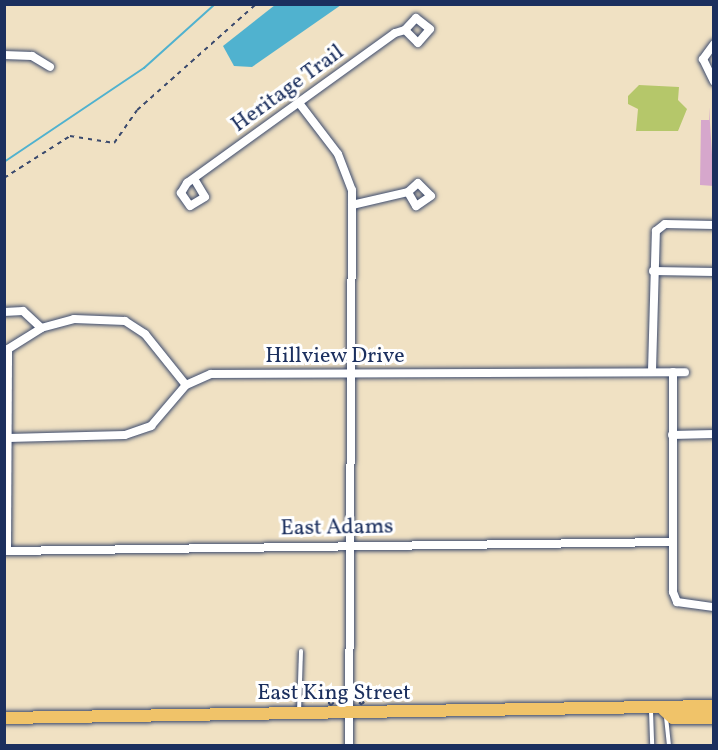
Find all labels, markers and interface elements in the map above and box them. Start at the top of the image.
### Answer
street label: Heritage Trail [226,39,350,139]
street label: Hillview Drive [265,344,405,370]
street label: East Adams [280,514,394,542]
street label: East King Street [257,681,411,707]

